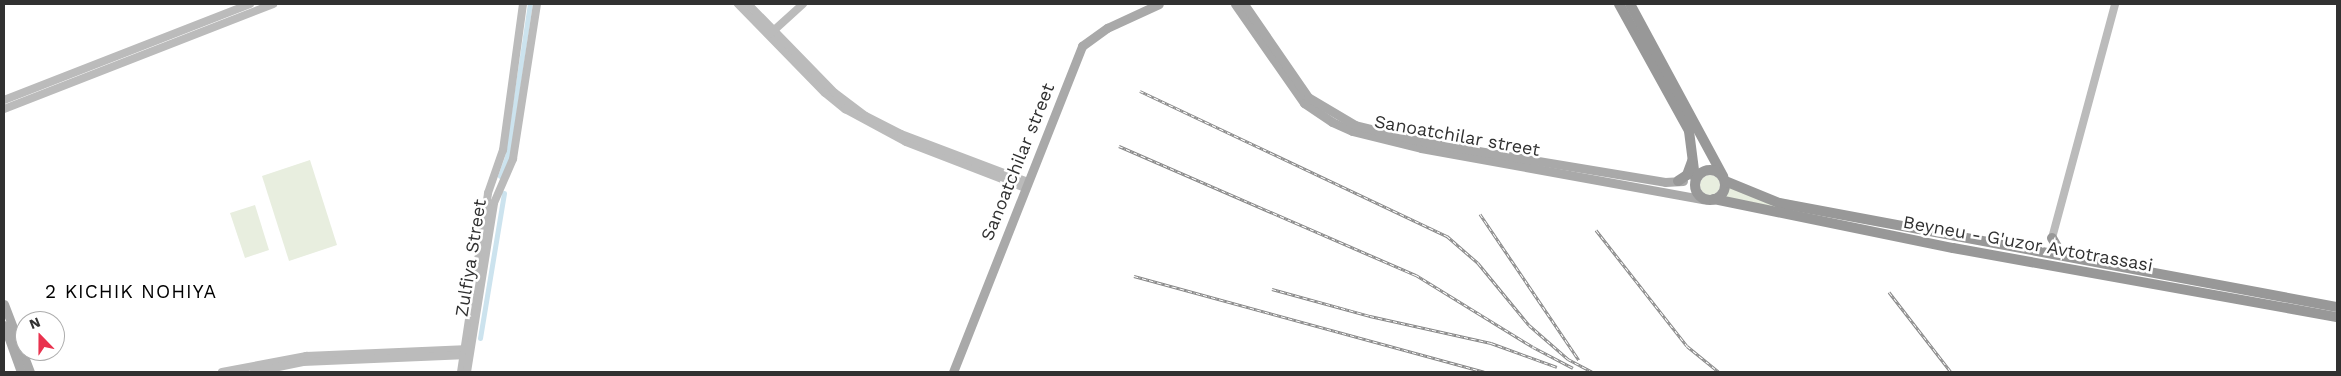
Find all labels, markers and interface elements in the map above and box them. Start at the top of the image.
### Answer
street label: Sanoatchilar street [976,80,1060,244]
street label: Sanoatchilar street [1372,111,1542,161]
street label: Zulfiya Street [451,198,491,318]
street label: Beyneu - G'uzor Avtotrassasi [1901,211,2155,277]
district label: 2 KICHIK NOHIYA [43,281,219,303]
north arrow [15,311,65,361]
text: N [27,314,43,332]

